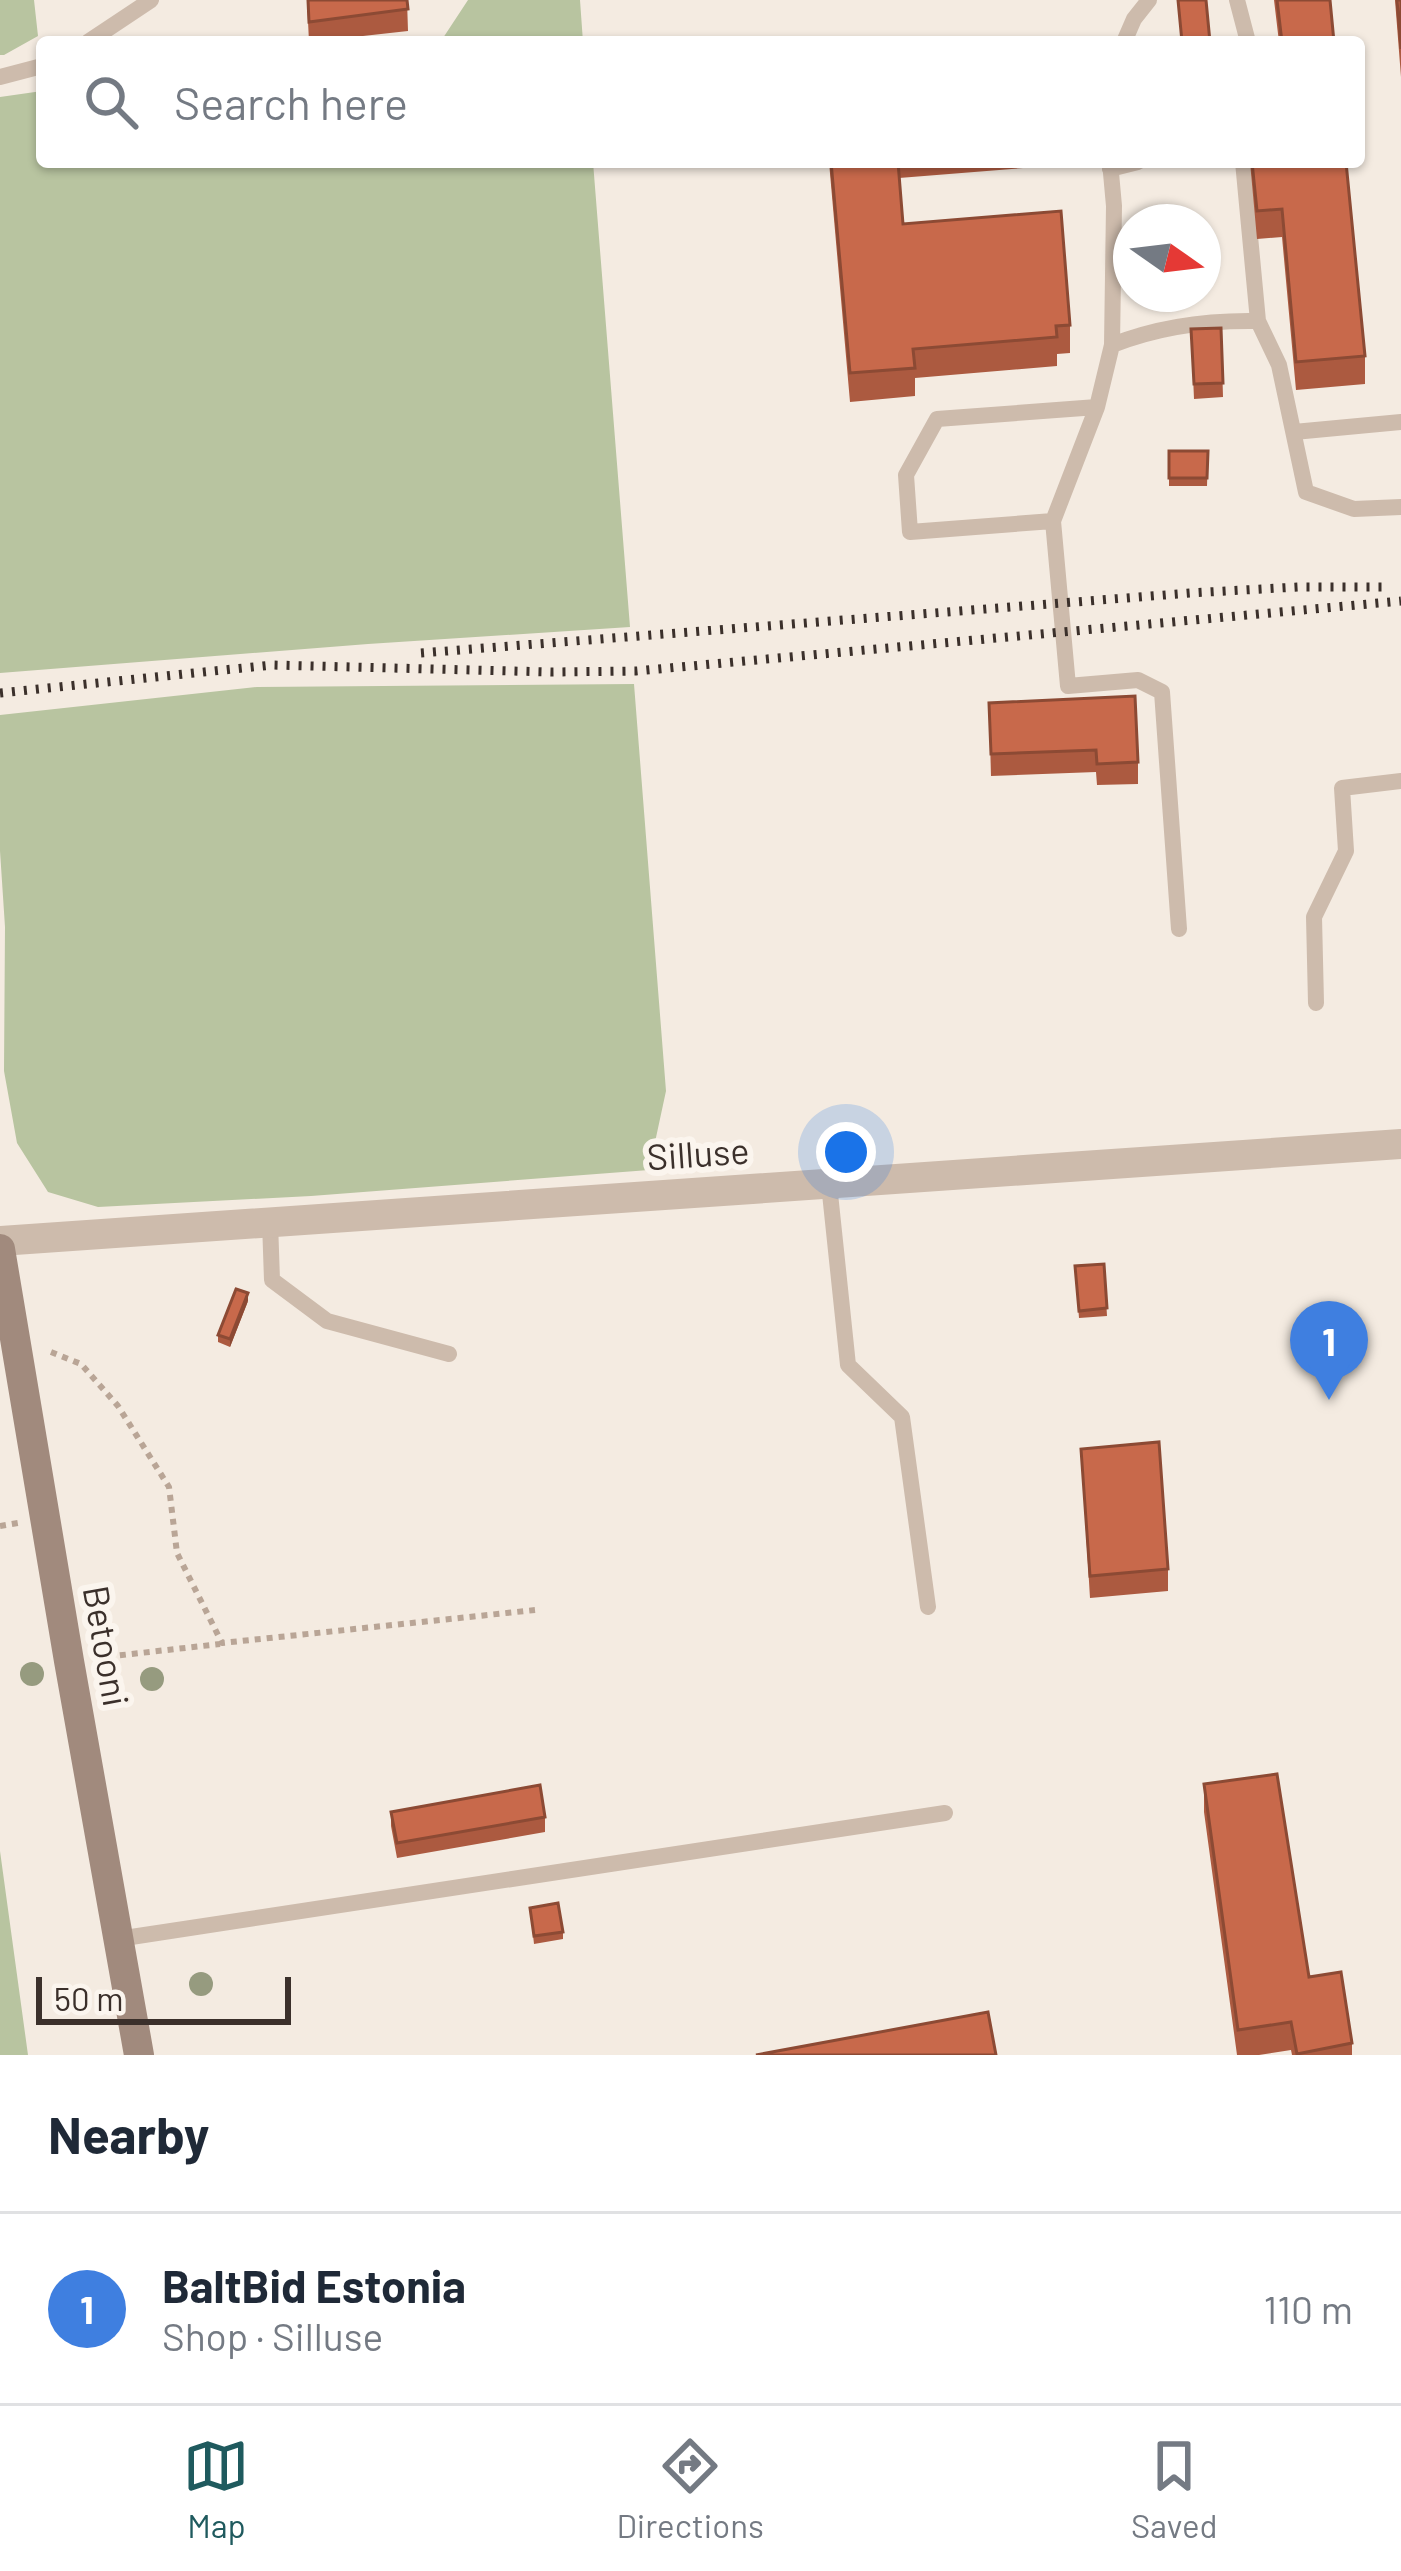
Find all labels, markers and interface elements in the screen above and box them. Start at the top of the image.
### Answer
search box [36,36,1365,168]
icon: search [78,69,144,135]
text: Search here [174,75,408,129]
north arrow [1113,204,1221,312]
your location [816,1122,876,1182]
street label: Silluse [645,1127,751,1178]
pin: 1 [1290,1301,1368,1400]
street label: Betooni [76,1582,139,1710]
scale bar [36,1971,291,2024]
text: 50 m [54,1978,124,2018]
text: Nearby [48,2103,209,2164]
text: BaltBid Estonia [162,2258,466,2312]
text: 1 [80,2285,94,2332]
text: 110 m [1263,2285,1353,2332]
text: Shop · Silluse [162,2312,383,2359]
tab: Map [183,2433,249,2545]
tab: Directions [616,2433,764,2545]
tab: Saved [1131,2433,1218,2545]

